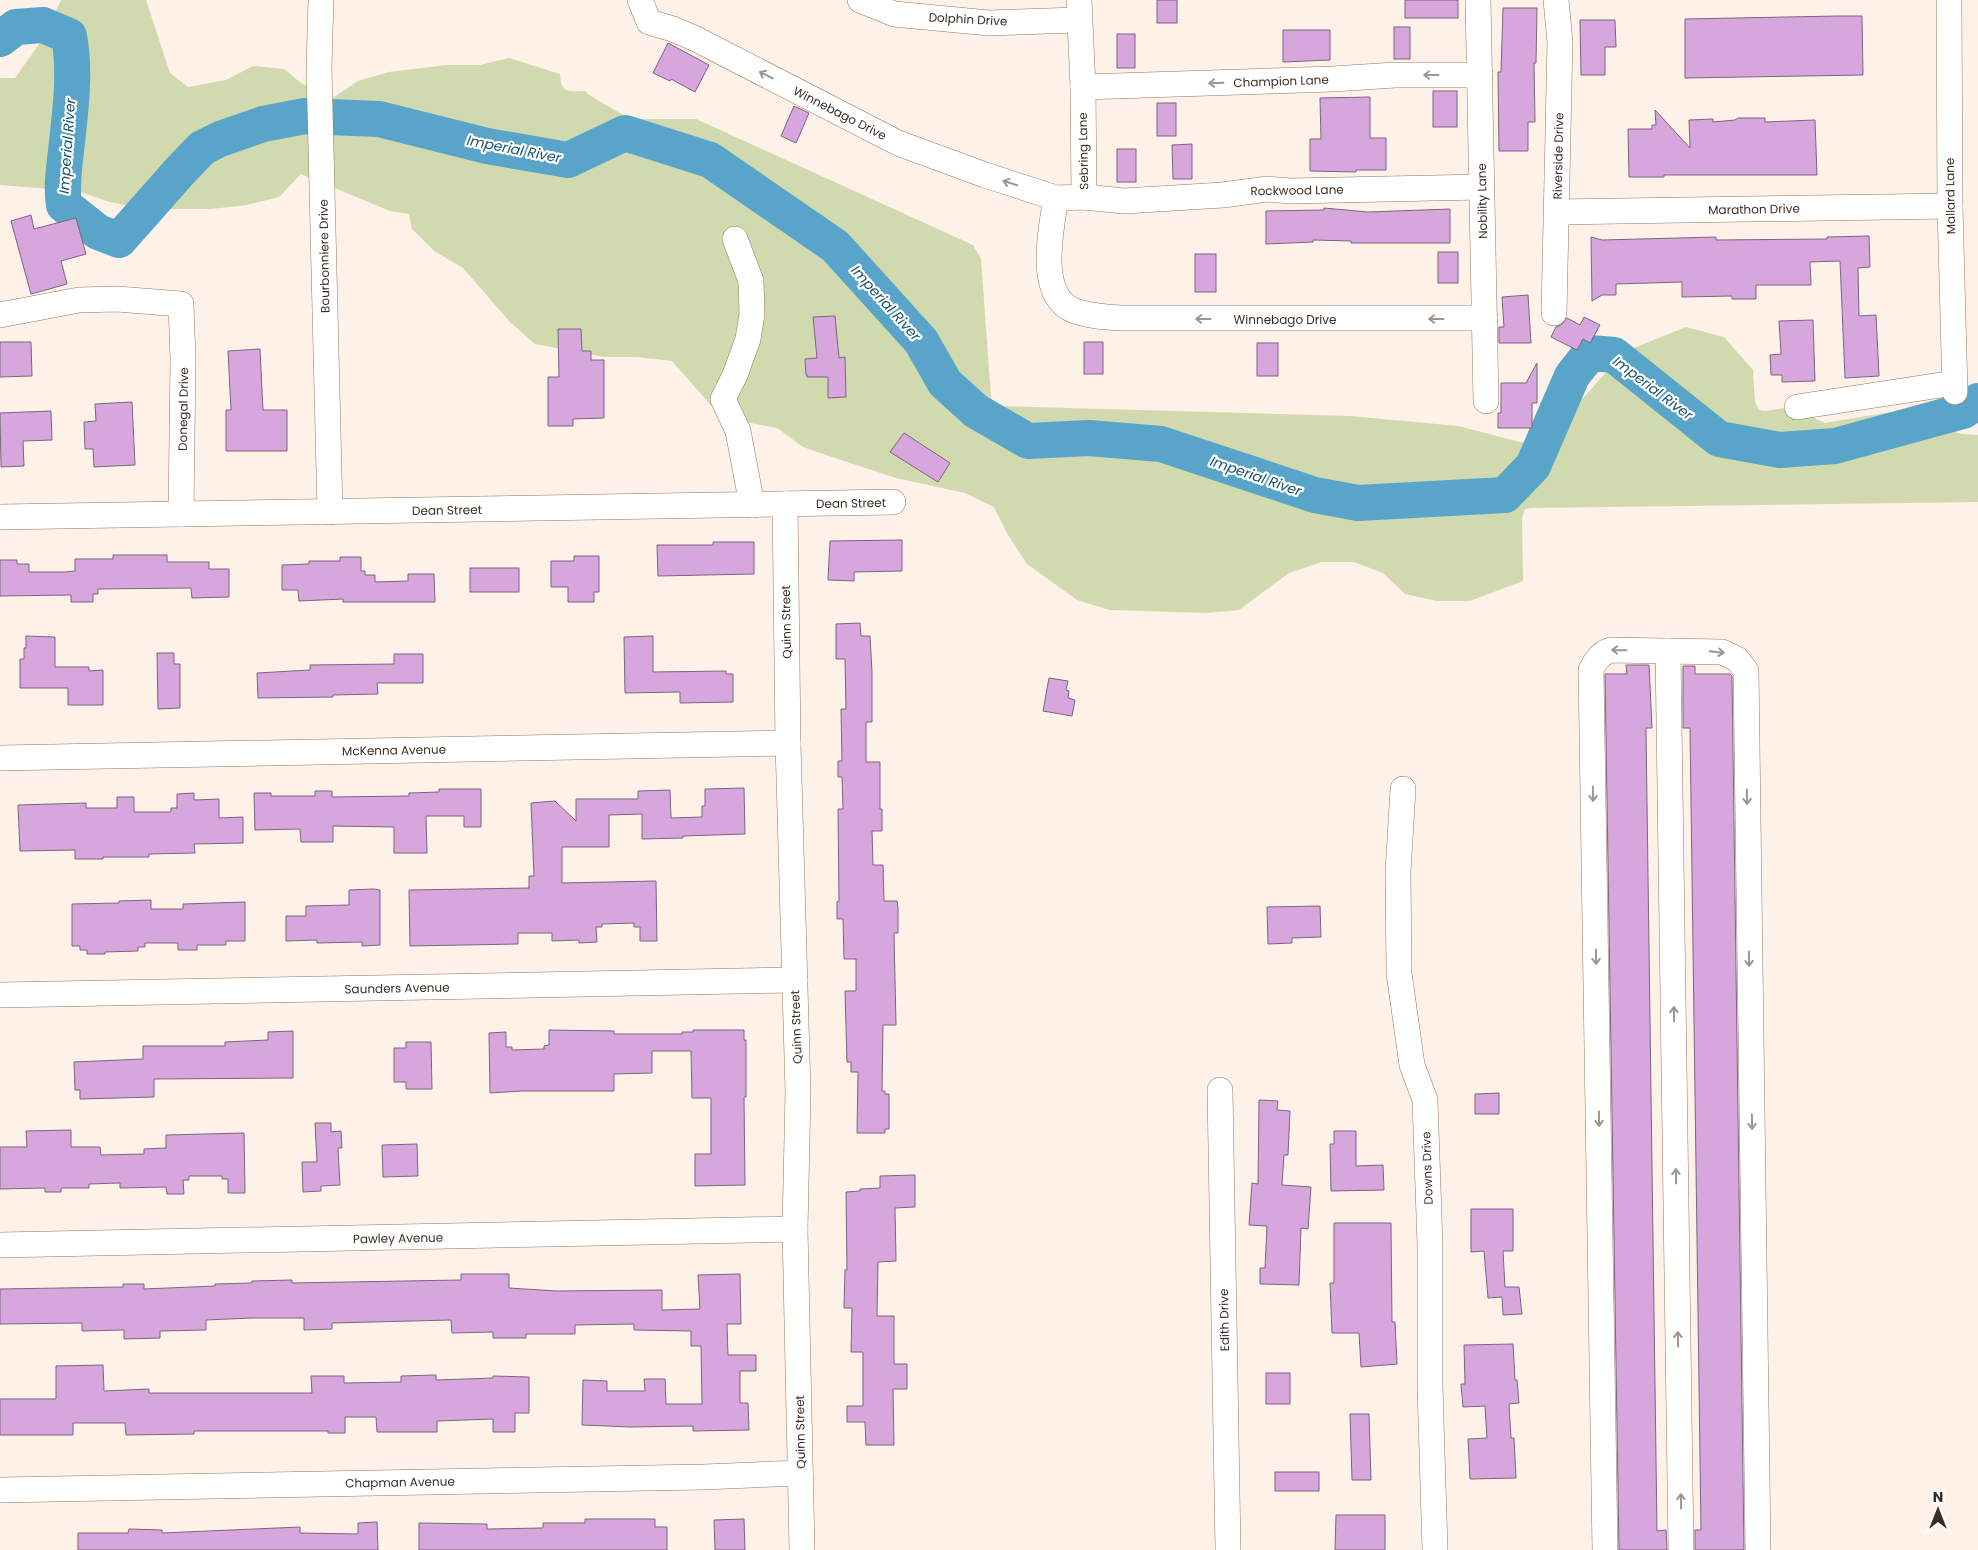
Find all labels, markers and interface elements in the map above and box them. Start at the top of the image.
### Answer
street label: Dolphin Drive [928,8,1008,30]
one-way arrow [758,70,773,80]
one-way arrow [1423,70,1440,80]
street label: Champion Lane [1233,71,1329,91]
one-way arrow [1209,78,1225,88]
street label: Winnebago Drive [790,82,890,144]
water label: Imperial River [54,97,80,194]
street label: Sebring Lane [1074,112,1092,190]
street label: Riverside Drive [1549,112,1567,200]
water label: Imperial River [465,130,564,168]
street label: Mallard Lane [1941,158,1959,234]
street label: Nobility Lane [1473,163,1491,239]
one-way arrow [1002,178,1018,187]
street label: Rockwood Lane [1250,181,1344,199]
street label: Bourbonniere Drive [315,199,333,313]
street label: Marathon Drive [1708,200,1800,218]
water label: Imperial River [847,261,926,346]
street label: Winnebago Drive [1234,311,1336,328]
one-way arrow [1196,314,1212,324]
one-way arrow [1428,314,1444,324]
water label: Imperial River [1609,351,1698,425]
street label: Donegal Drive [174,367,192,451]
water label: Imperial River [1208,451,1305,501]
street label: Dean Street [816,494,886,512]
street label: Dean Street [412,501,482,519]
street label: Quinn Street [777,585,795,659]
one-way arrow [1612,645,1628,655]
one-way arrow [1709,647,1725,657]
street label: McKenna Avenue [342,741,446,759]
one-way arrow [1588,786,1598,802]
one-way arrow [1742,788,1752,804]
one-way arrow [1591,948,1601,965]
one-way arrow [1745,951,1754,967]
street label: Saunders Avenue [344,979,450,997]
street label: Quinn Street [786,990,806,1064]
one-way arrow [1669,1006,1678,1022]
one-way arrow [1594,1111,1603,1127]
one-way arrow [1747,1113,1757,1129]
street label: Downs Drive [1417,1131,1437,1205]
one-way arrow [1671,1169,1681,1185]
street label: Pawley Avenue [353,1229,443,1247]
street label: Edith Drive [1215,1289,1233,1351]
one-way arrow [1673,1331,1683,1348]
street label: Quinn Street [791,1395,809,1469]
street label: Chapman Avenue [345,1473,455,1491]
north arrow [1913,1485,1963,1535]
text: N [1933,1487,1943,1507]
one-way arrow [1676,1494,1685,1510]

